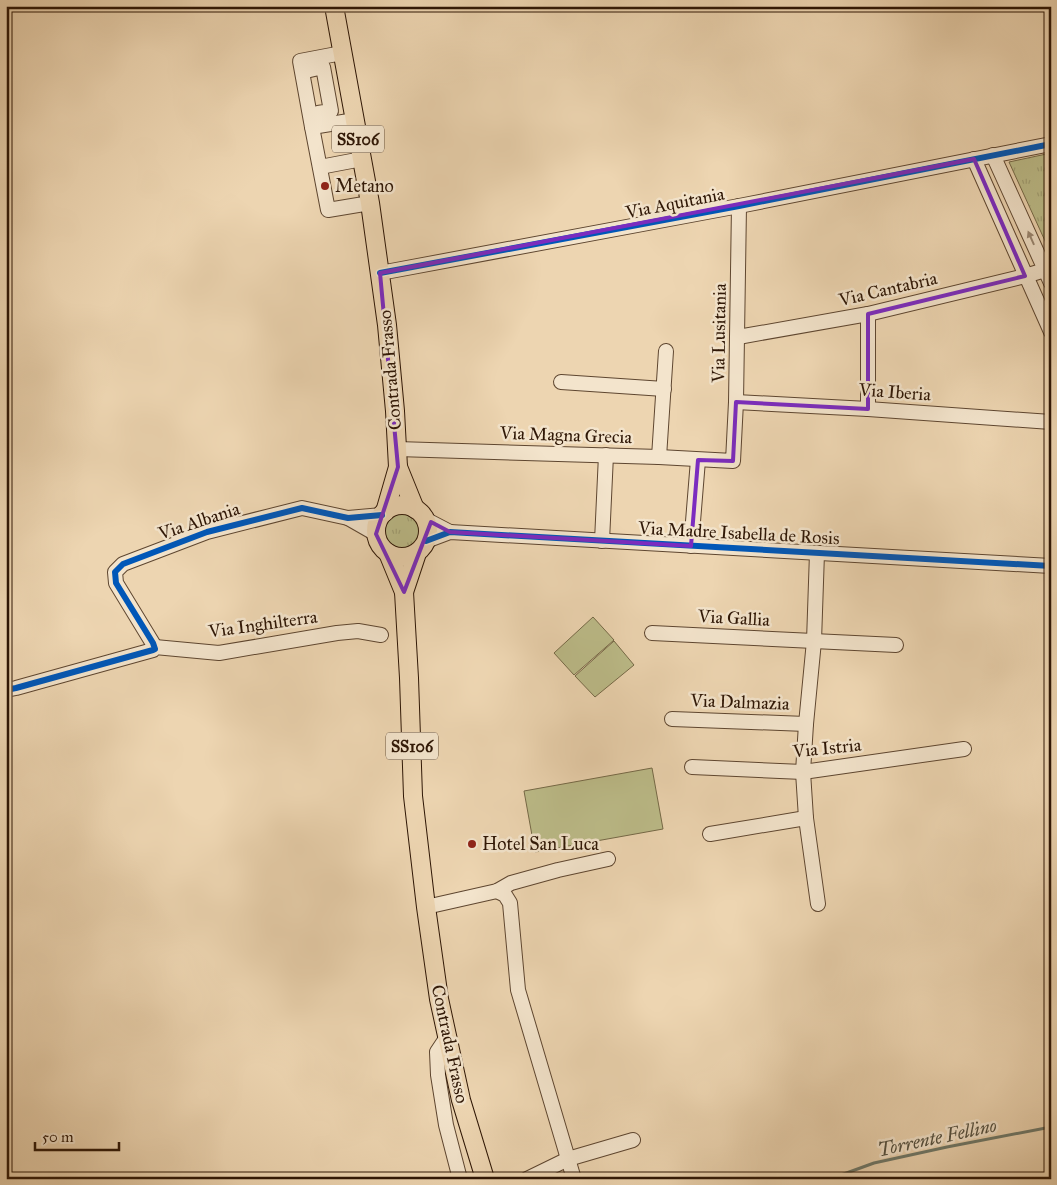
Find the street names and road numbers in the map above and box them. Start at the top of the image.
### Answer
road number: SS106 [332,126,384,152]
street label: Via Aquitania [623,183,727,225]
street label: Via Cantabria [836,267,940,311]
street label: Via Lusitania [707,283,731,384]
street label: Contrada Frasso [374,309,406,431]
street label: Via Iberia [857,378,932,406]
street label: Via Magna Grecia [499,422,633,449]
street label: Via Albania [154,497,243,545]
street label: Via Madre Isabella de Rosis [637,517,840,549]
street label: Via Inghilterra [206,605,319,644]
street label: Via Gallia [696,605,771,631]
street label: Via Dalmazia [689,689,790,715]
road number: SS106 [386,732,438,759]
street label: Via Istria [791,733,863,763]
street label: Contrada Frasso [427,983,473,1105]

